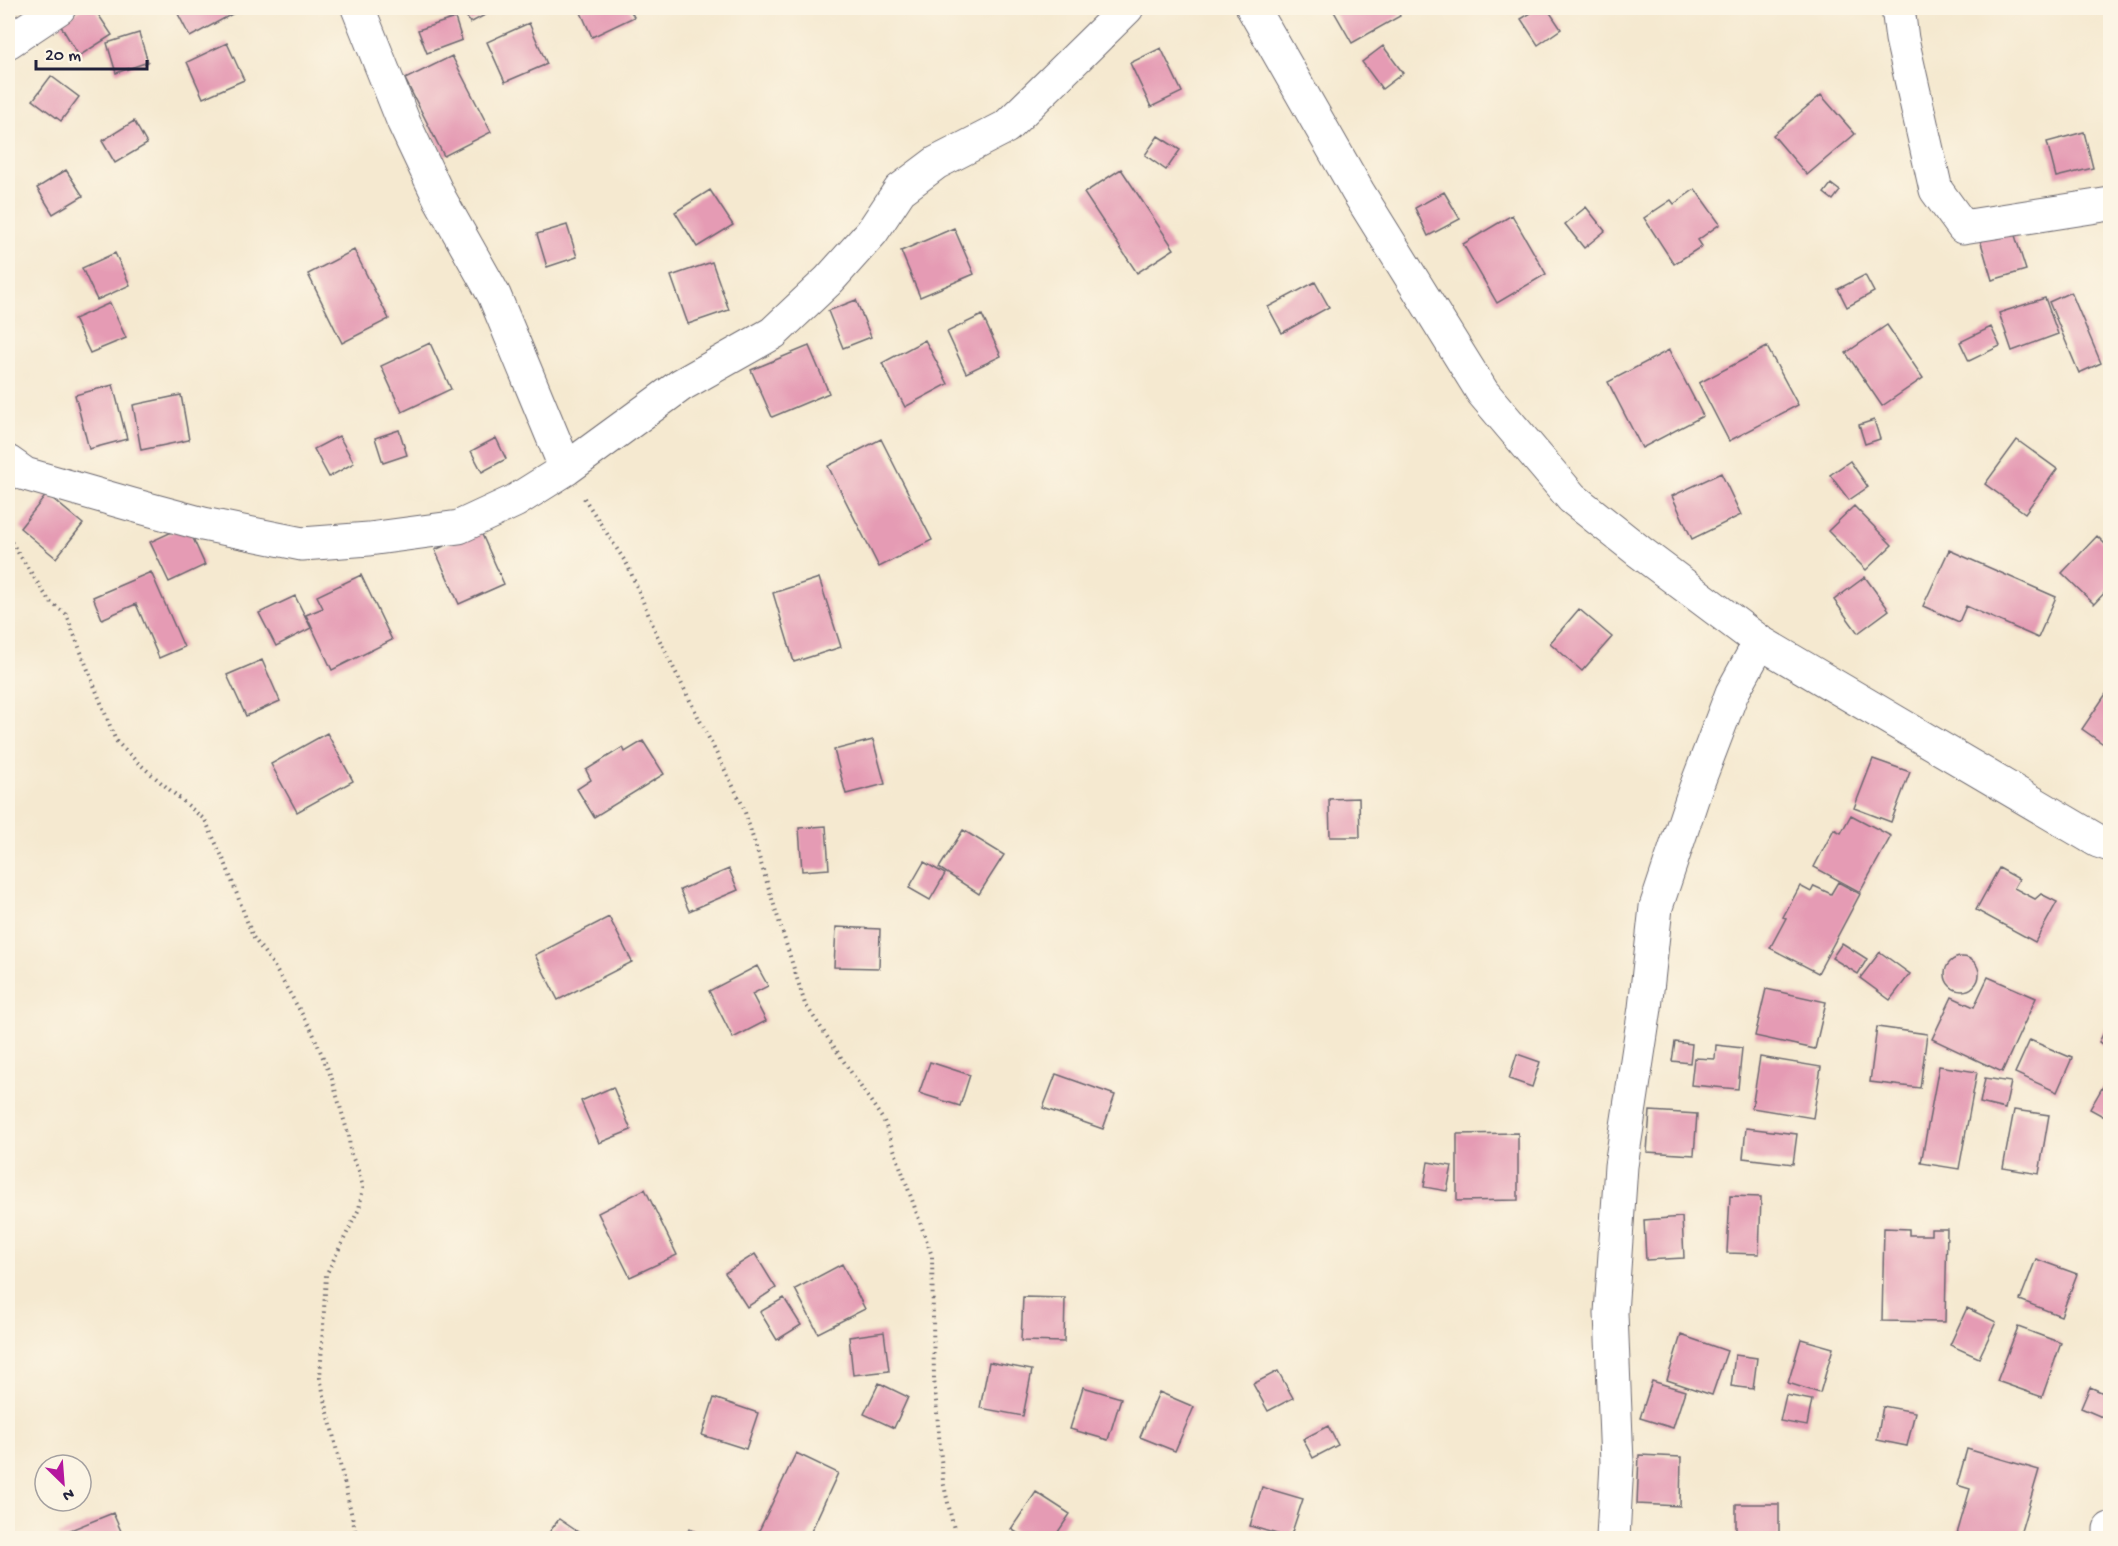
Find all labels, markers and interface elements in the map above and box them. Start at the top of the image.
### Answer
scale bar [36,33,147,71]
text: 20 m [45,46,81,67]
north arrow [33,1453,93,1513]
text: N [59,1483,77,1504]

